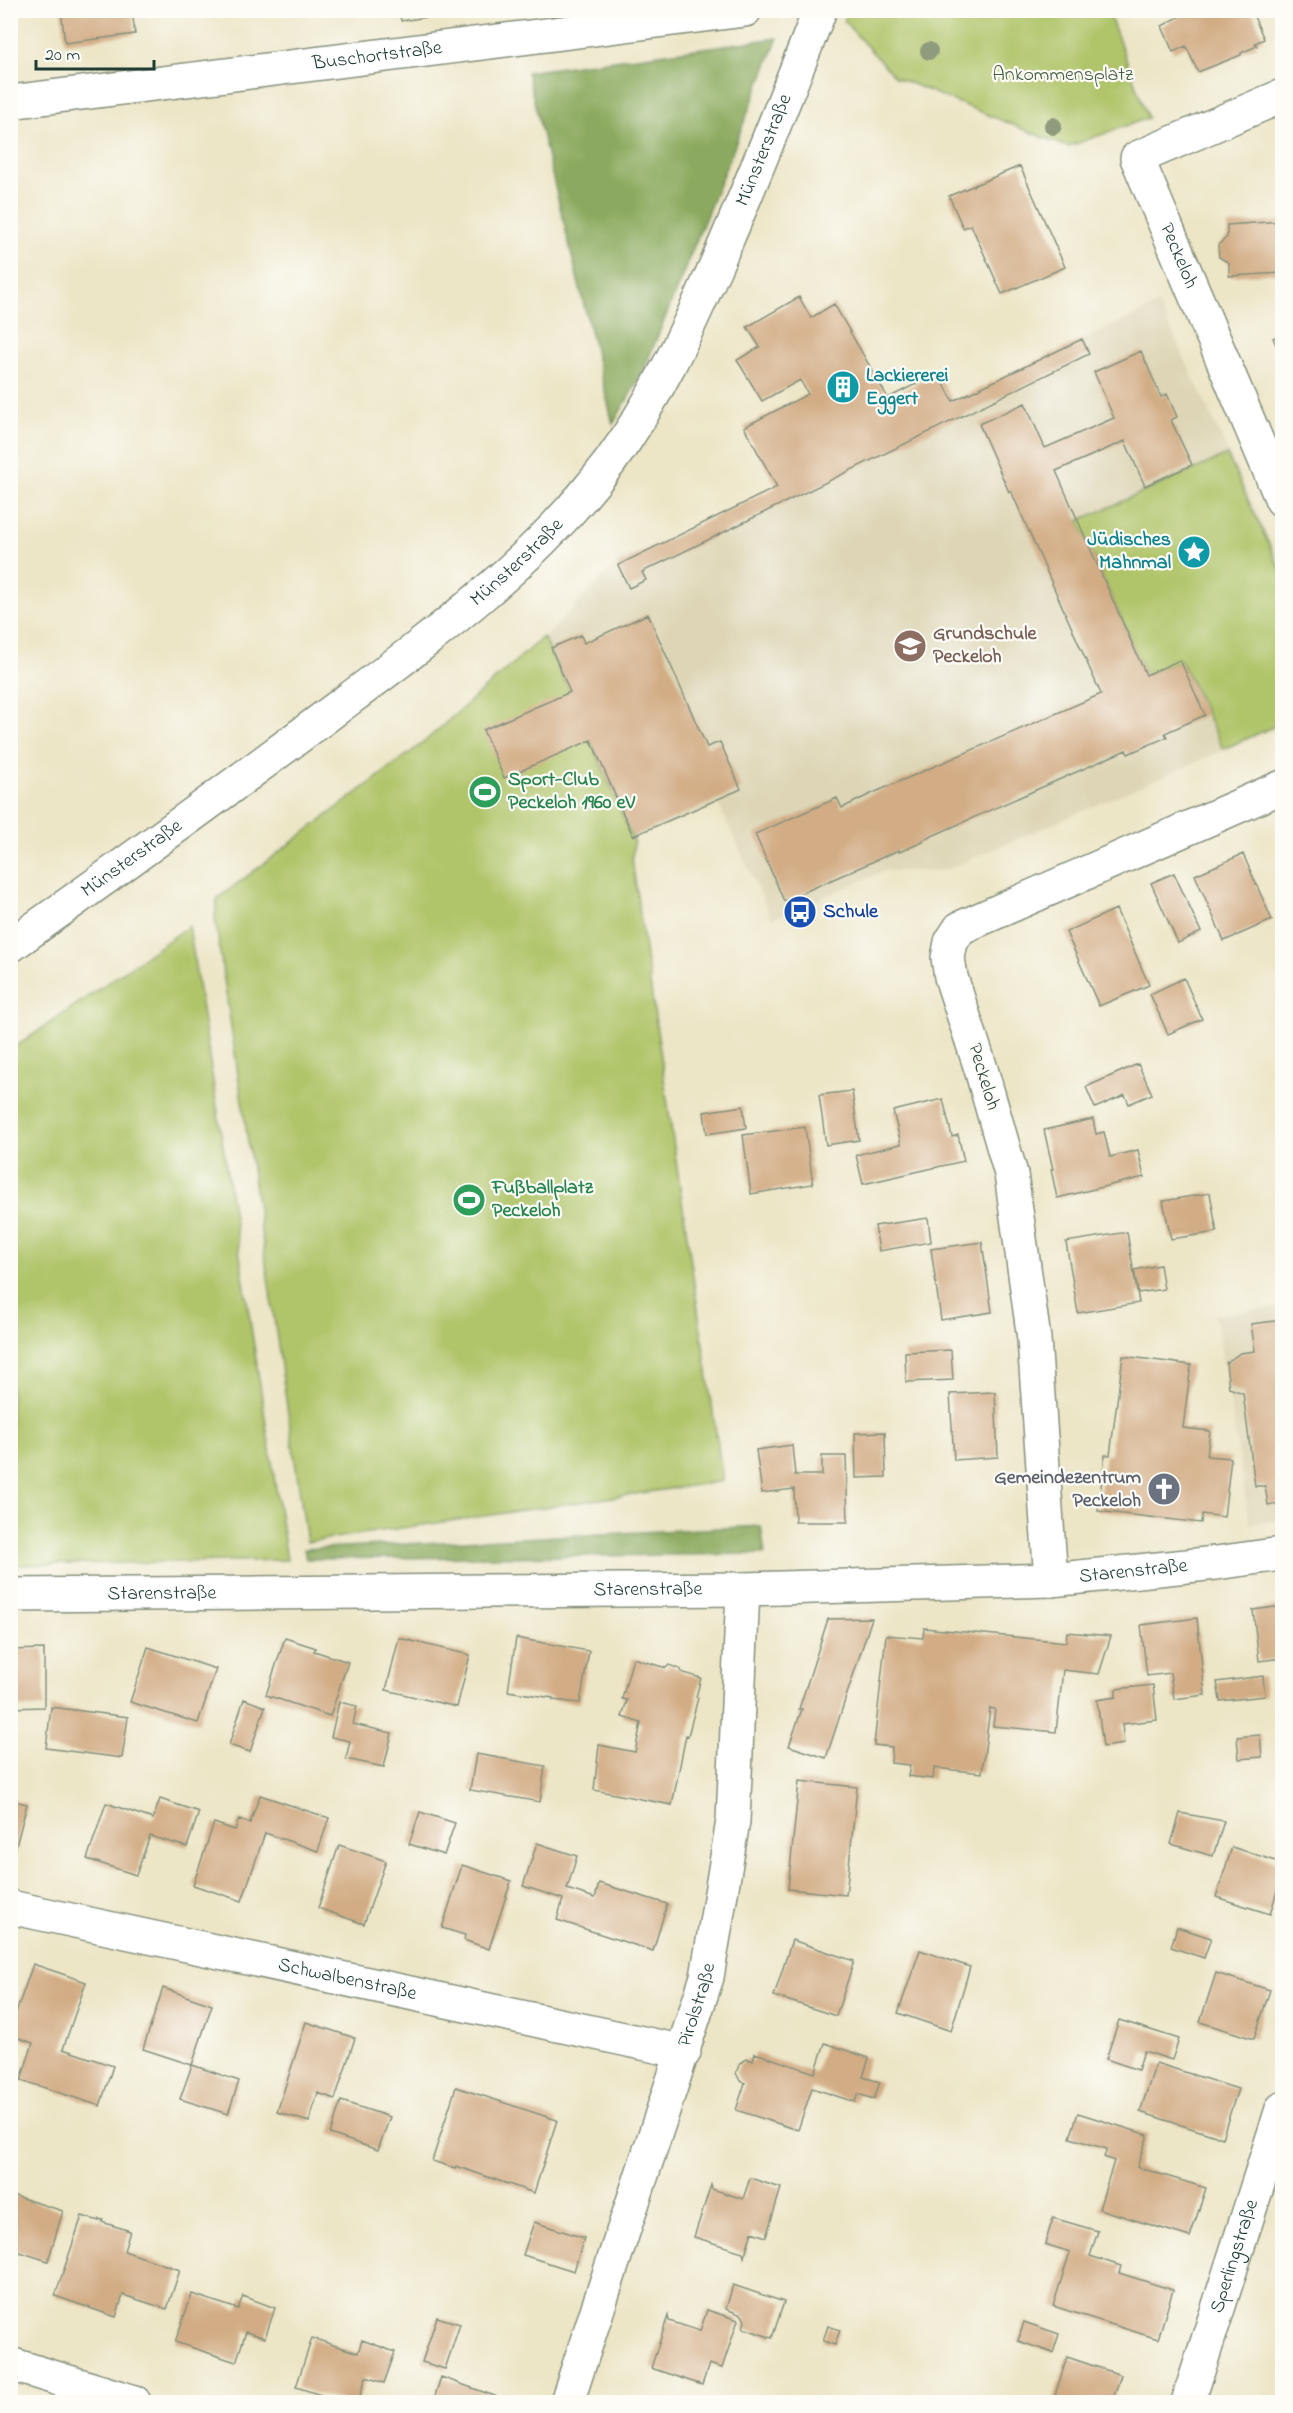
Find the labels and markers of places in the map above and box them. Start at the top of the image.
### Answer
place label: Lackiererei Eggert [866,362,949,415]
building icon: Lackiererei Eggert [825,369,861,405]
place label: Jüdisches Mahnmal [1087,526,1171,578]
place icon: Jüdisches Mahnmal [1176,534,1212,570]
place label: Grundschule Peckeloh [933,620,1038,672]
school or university icon: Grundschule Peckeloh [892,628,928,664]
place label: Sport-Club Peckeloh 1960 eV [508,766,635,818]
sports icon: Sport-Club Peckeloh 1960 eV [467,774,503,810]
bus stop icon: Schule [782,894,818,930]
place label: Schule [823,898,879,927]
place label: Fußballplatz Peckeloh [491,1174,594,1226]
sports icon: Fußballplatz Peckeloh [451,1182,487,1218]
place label: Gemeindezentrum Peckeloh [994,1464,1141,1516]
church icon: Gemeindezentrum Peckeloh [1146,1471,1182,1507]

